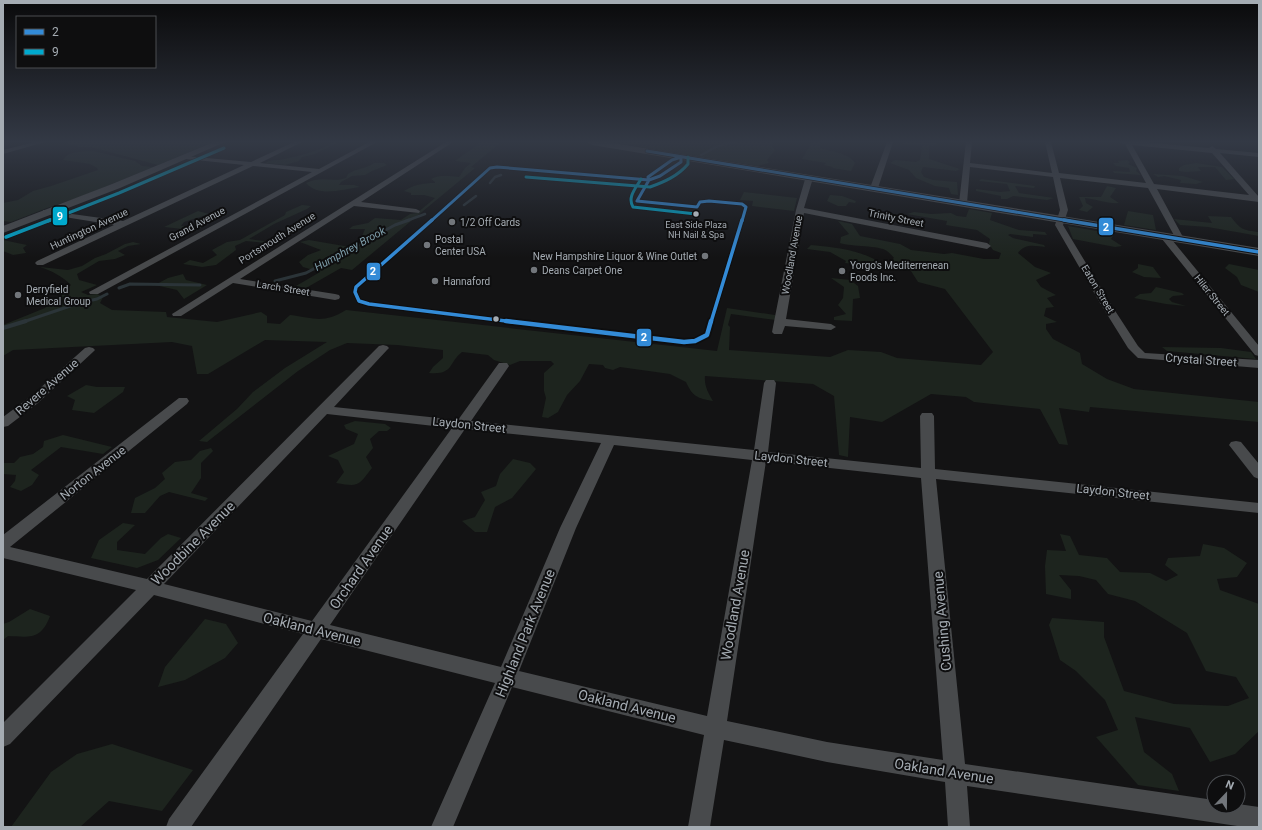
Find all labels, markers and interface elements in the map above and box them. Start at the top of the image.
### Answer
legend [16,16,156,68]
text: 2 [52,25,59,39]
text: 9 [52,45,59,59]
street label: Grand Avenue [167,205,227,243]
street label: Huntington Avenue [48,206,130,252]
line badge: 9 [52,206,68,226]
street label: Trinity Street [867,207,925,229]
marker: East Side Plaza NH Nail & Spa [691,209,701,219]
text: 9 [57,210,63,223]
street label: Portsmouth Avenue [237,210,317,266]
street label: Woodland Avenue [780,215,804,295]
marker: 1/2 Off Cards [447,217,457,227]
place label: 1/2 Off Cards [460,217,520,228]
line badge: 2 [1098,217,1114,236]
place label: East Side Plaza NH Nail & Spa [665,220,727,240]
text: 2 [1103,221,1109,234]
water label: Humphrey Brook [312,224,388,274]
place label: Postal Center USA [435,234,486,257]
marker: Postal Center USA [422,240,432,250]
place label: New Hampshire Liquor & Wine Outlet [533,251,697,262]
marker: New Hampshire Liquor & Wine Outlet [700,251,710,261]
place label: Yorgo's Mediterrenean Foods Inc. [850,260,949,283]
line badge: 2 [366,262,381,281]
street label: Eaton Street [1079,263,1117,315]
text: 2 [370,265,376,278]
marker: Deans Carpet One [529,265,539,275]
place label: Deans Carpet One [542,265,622,276]
marker: Yorgo's Mediterrenean Foods Inc. [837,266,847,276]
street label: Hiler Street [1192,272,1232,318]
marker: Hannaford [430,276,440,286]
place label: Hannaford [443,276,490,287]
street label: Larch Street [256,278,310,298]
place label: Derryfield Medical Group [26,284,91,307]
marker: Derryfield Medical Group [13,290,23,300]
unlabelled marker [491,314,501,324]
line badge: 2 [636,328,652,347]
text: 2 [641,331,647,344]
street label: Crystal Street [1165,351,1237,369]
street label: Revere Avenue [13,356,81,418]
street label: Laydon Street [432,414,506,436]
street label: Norton Avenue [57,443,129,503]
street label: Laydon Street [754,448,828,470]
street label: Laydon Street [1076,481,1150,503]
street label: Woodbine Avenue [148,498,238,588]
street label: Orchard Avenue [326,522,396,612]
street label: Woodland Avenue [717,548,753,662]
street label: Highland Park Avenue [492,567,558,699]
street label: Cushing Avenue [930,570,954,672]
street label: Oakland Avenue [261,609,363,649]
street label: Oakland Avenue [576,686,678,726]
street label: Oakland Avenue [893,755,995,787]
north arrow [1206,774,1246,814]
text: N [1224,778,1236,793]

